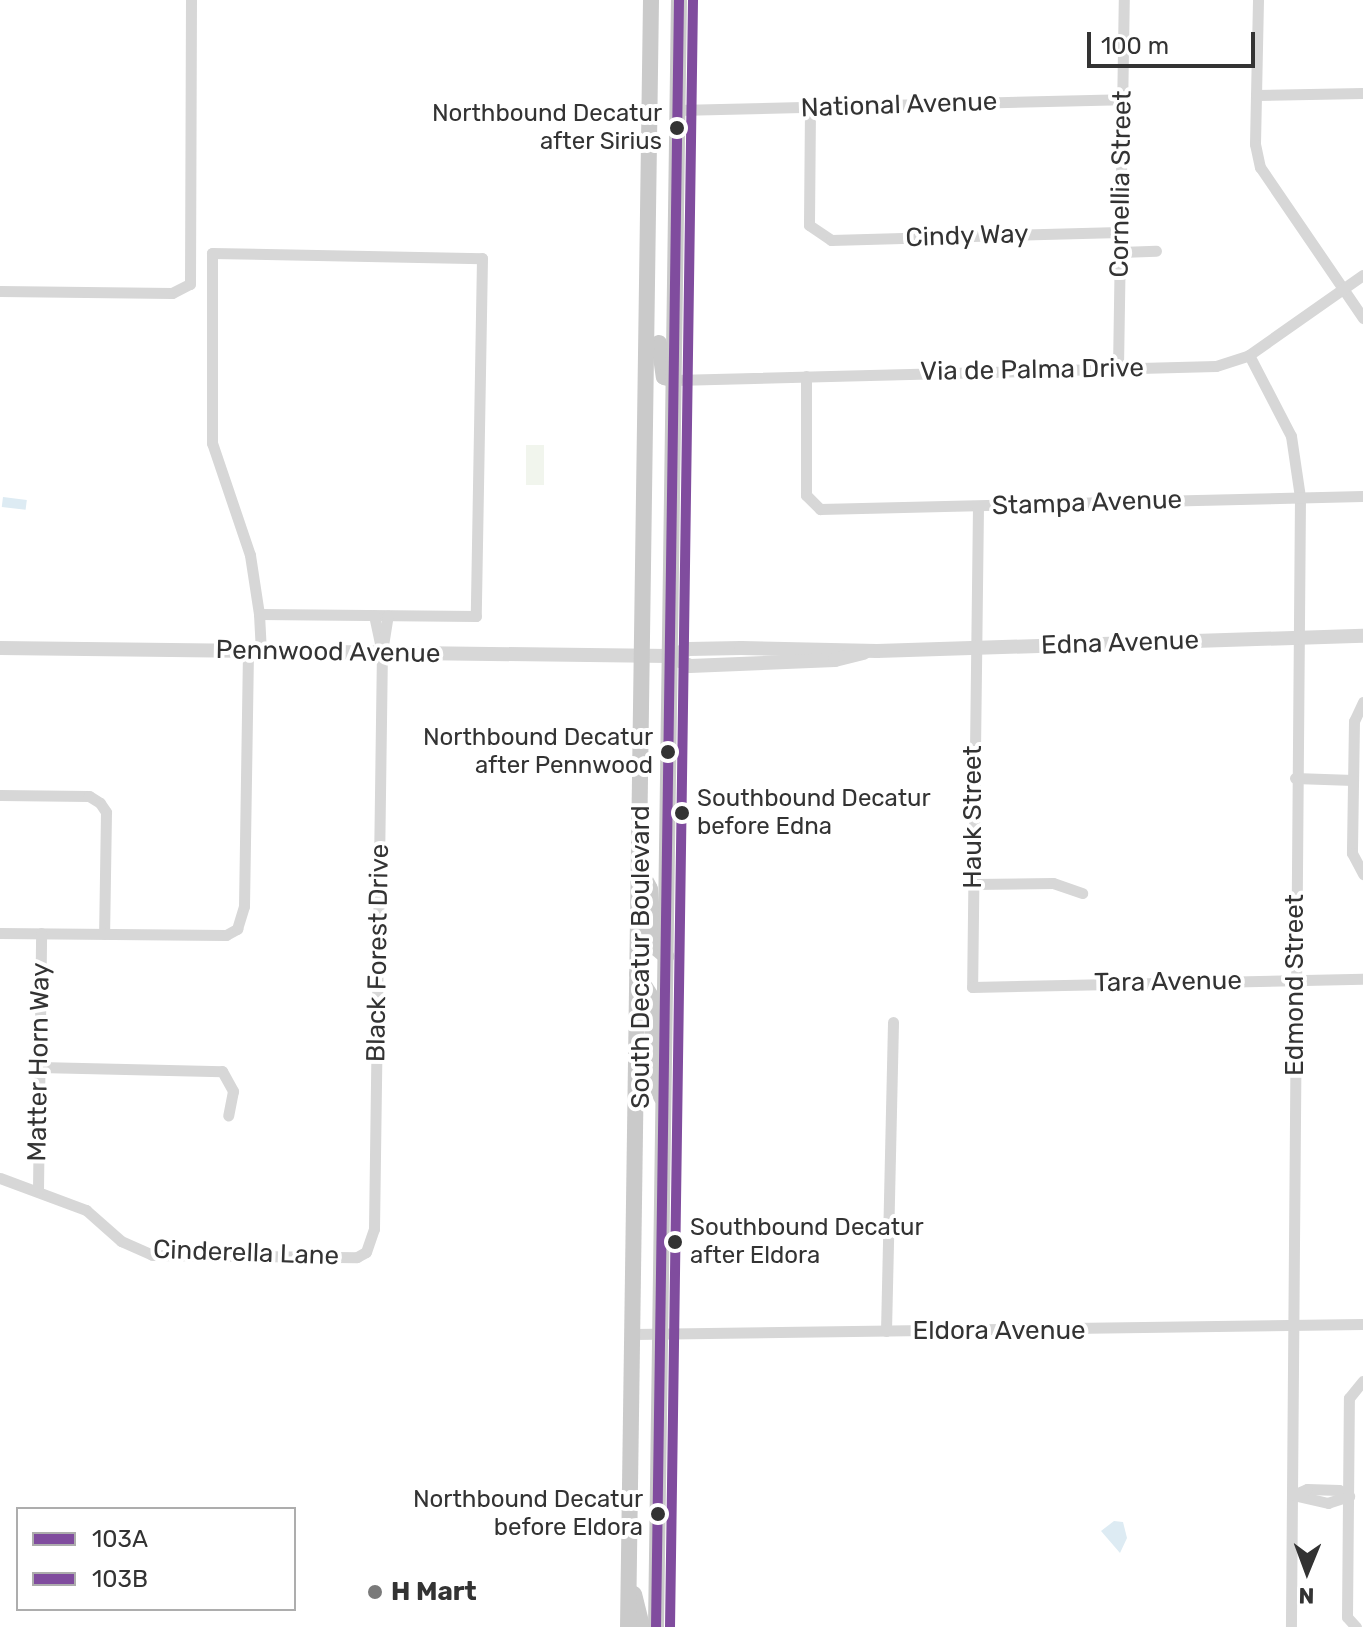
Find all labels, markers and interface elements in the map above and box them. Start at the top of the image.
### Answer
scale bar [1091,16,1259,66]
text: 100 m [1101,32,1169,60]
street label: National Avenue [800,86,998,124]
street label: Cornellia Street [1104,90,1138,278]
place label: Northbound Decatur after Sirius [432,100,662,156]
marker: Northbound Decatur after Sirius [669,120,685,136]
street label: Cindy Way [904,218,1030,254]
street label: Via de Palma Drive [920,352,1144,388]
street label: Stampa Avenue [991,484,1183,522]
street label: Edna Avenue [1040,625,1200,661]
street label: Pennwood Avenue [215,634,441,670]
place label: Northbound Decatur after Pennwood [423,724,653,780]
marker: Northbound Decatur after Pennwood [660,744,676,760]
street label: Hauk Street [957,745,989,889]
place label: Southbound Decatur before Edna [697,785,931,841]
street label: South Decatur Boulevard [625,805,657,1109]
marker: Southbound Decatur before Edna [674,805,690,821]
street label: Black Forest Drive [360,843,396,1063]
street label: Edmond Street [1279,894,1311,1076]
street label: Matter Horn Way [22,962,56,1162]
street label: Tara Avenue [1094,965,1242,999]
place label: Southbound Decatur after Eldora [690,1214,924,1270]
street label: Cinderella Lane [152,1234,340,1272]
marker: Southbound Decatur after Eldora [667,1234,683,1250]
street label: Eldora Avenue [912,1315,1086,1347]
place label: Northbound Decatur before Eldora [413,1486,643,1542]
marker: Northbound Decatur before Eldora [650,1506,666,1522]
legend [16,1507,296,1611]
text: 103A [92,1525,148,1553]
north arrow [1267,1531,1347,1611]
text: 103B [92,1565,148,1593]
place label: H Mart [391,1576,477,1608]
text: N [1298,1582,1315,1609]
marker: H Mart [366,1583,384,1601]

